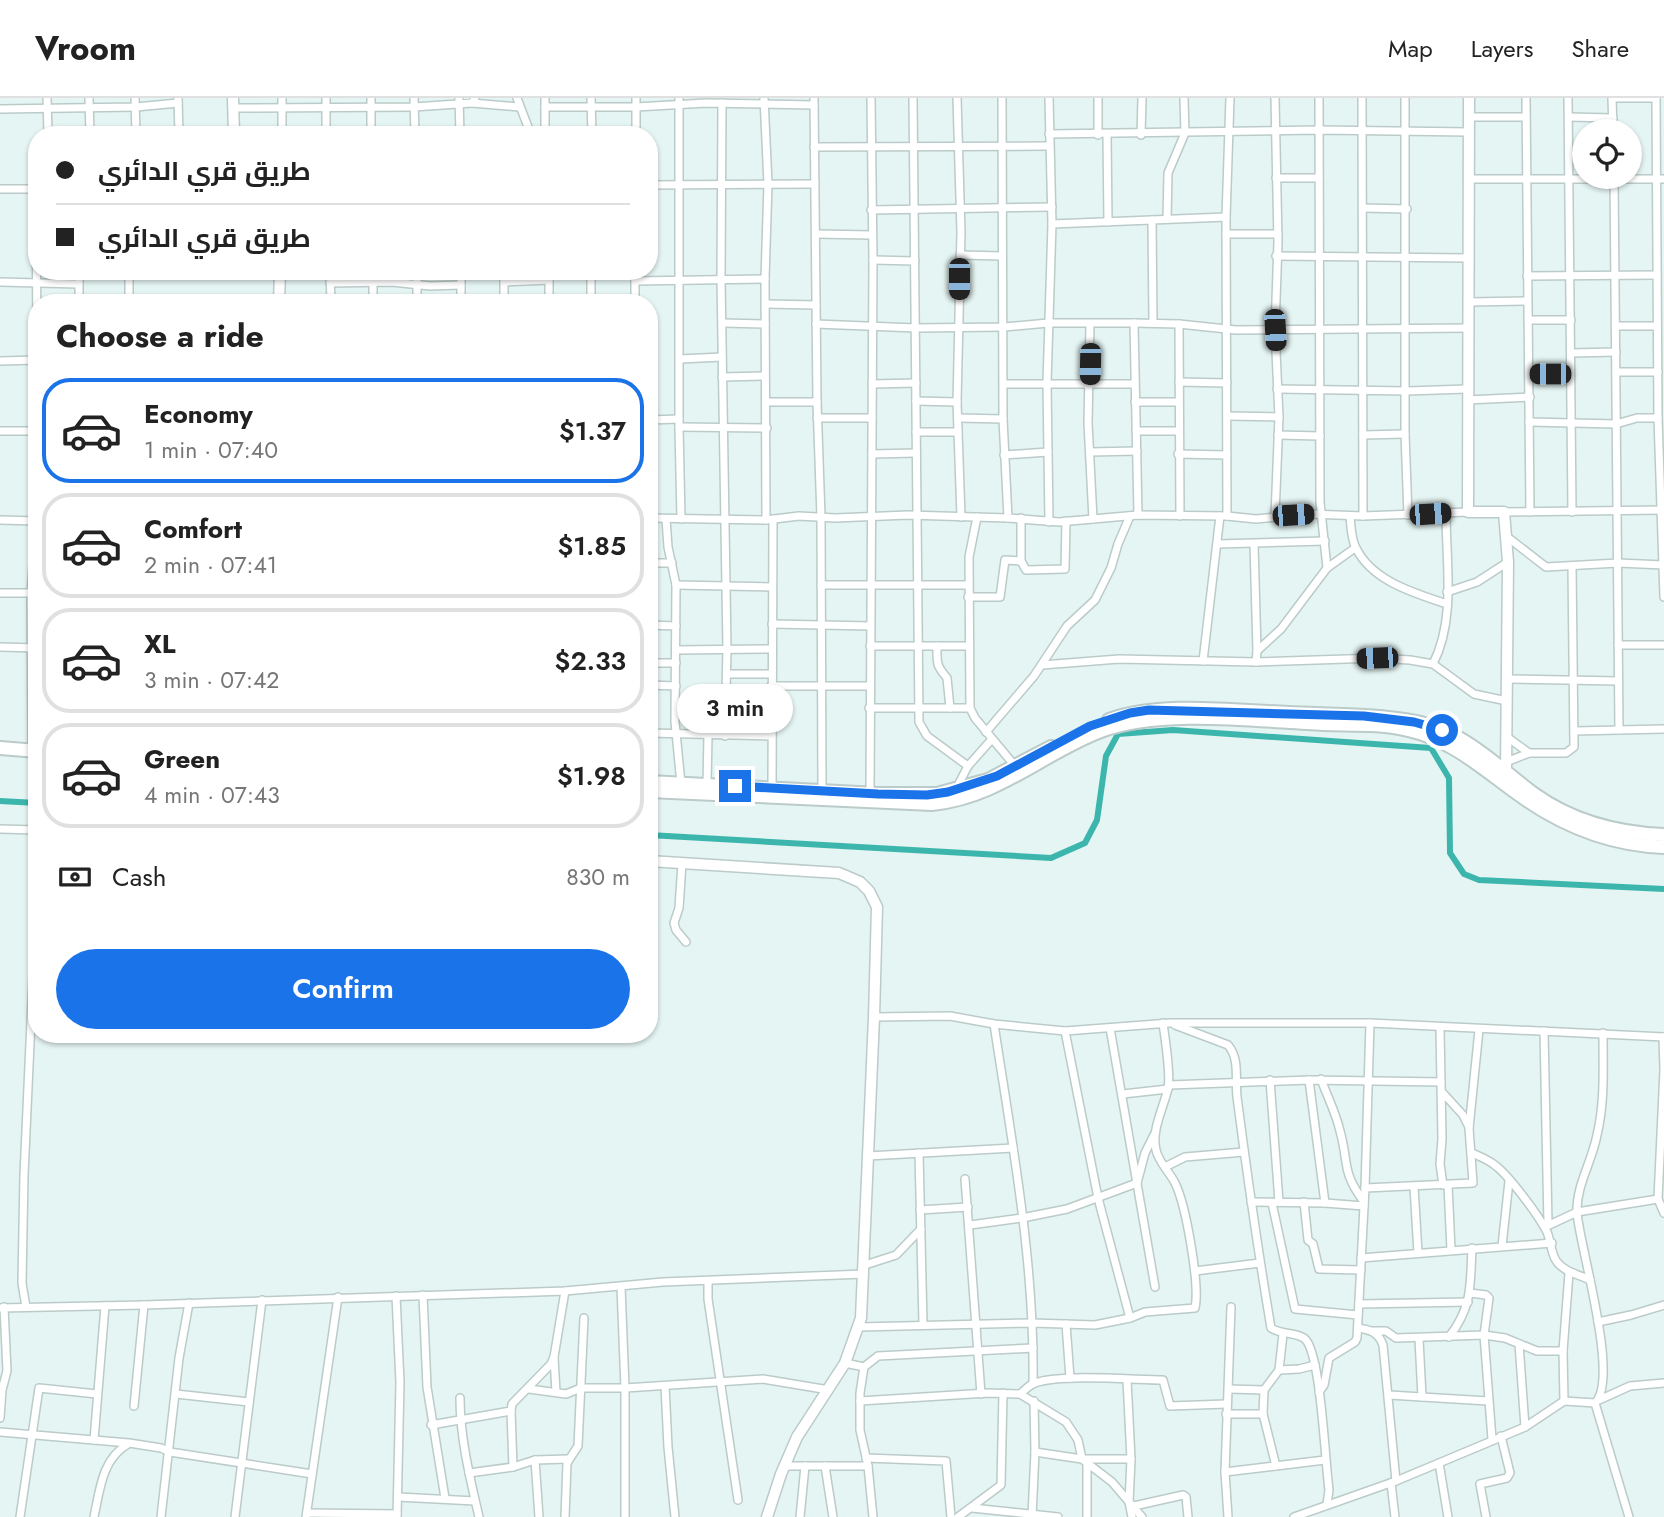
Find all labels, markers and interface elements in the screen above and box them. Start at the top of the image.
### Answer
text: Vroom [35,25,136,72]
text: Map [1388,31,1433,66]
text: Layers [1471,31,1533,66]
text: Share [1571,31,1629,66]
map controls [1572,119,1642,189]
button: locate [1572,119,1642,189]
text: طريق قري الدائري [98,152,311,190]
text: طريق قري الدائري [98,219,311,257]
car [949,258,970,300]
car [1264,308,1287,352]
text: Choose a ride [56,313,264,359]
car [1080,343,1101,385]
car [1530,364,1572,385]
text: Economy [144,395,253,433]
icon: car [60,399,123,462]
text: $1.37 [559,412,626,450]
text: 1 min · 07:40 [144,433,278,467]
car [1409,502,1452,526]
car [1272,503,1315,527]
text: Comfort [144,510,242,548]
icon: car [60,514,123,577]
text: $1.85 [557,527,626,565]
text: 2 min · 07:41 [144,548,277,582]
text: XL [144,625,176,663]
icon: car [60,629,123,692]
text: $2.33 [555,642,626,680]
car [1356,647,1399,669]
text: 3 min · 07:42 [144,663,279,697]
callout: 3 min [677,684,793,734]
text: 3 min [706,691,764,725]
route start [1426,714,1458,746]
text: Green [144,740,220,778]
icon: car [60,744,123,807]
text: $1.98 [557,757,626,795]
route end [719,770,751,802]
text: 4 min · 07:43 [144,778,280,812]
icon: cash [56,858,94,896]
text: Cash [112,858,166,896]
text: 830 m [566,860,630,894]
button: Confirm [56,949,630,1029]

